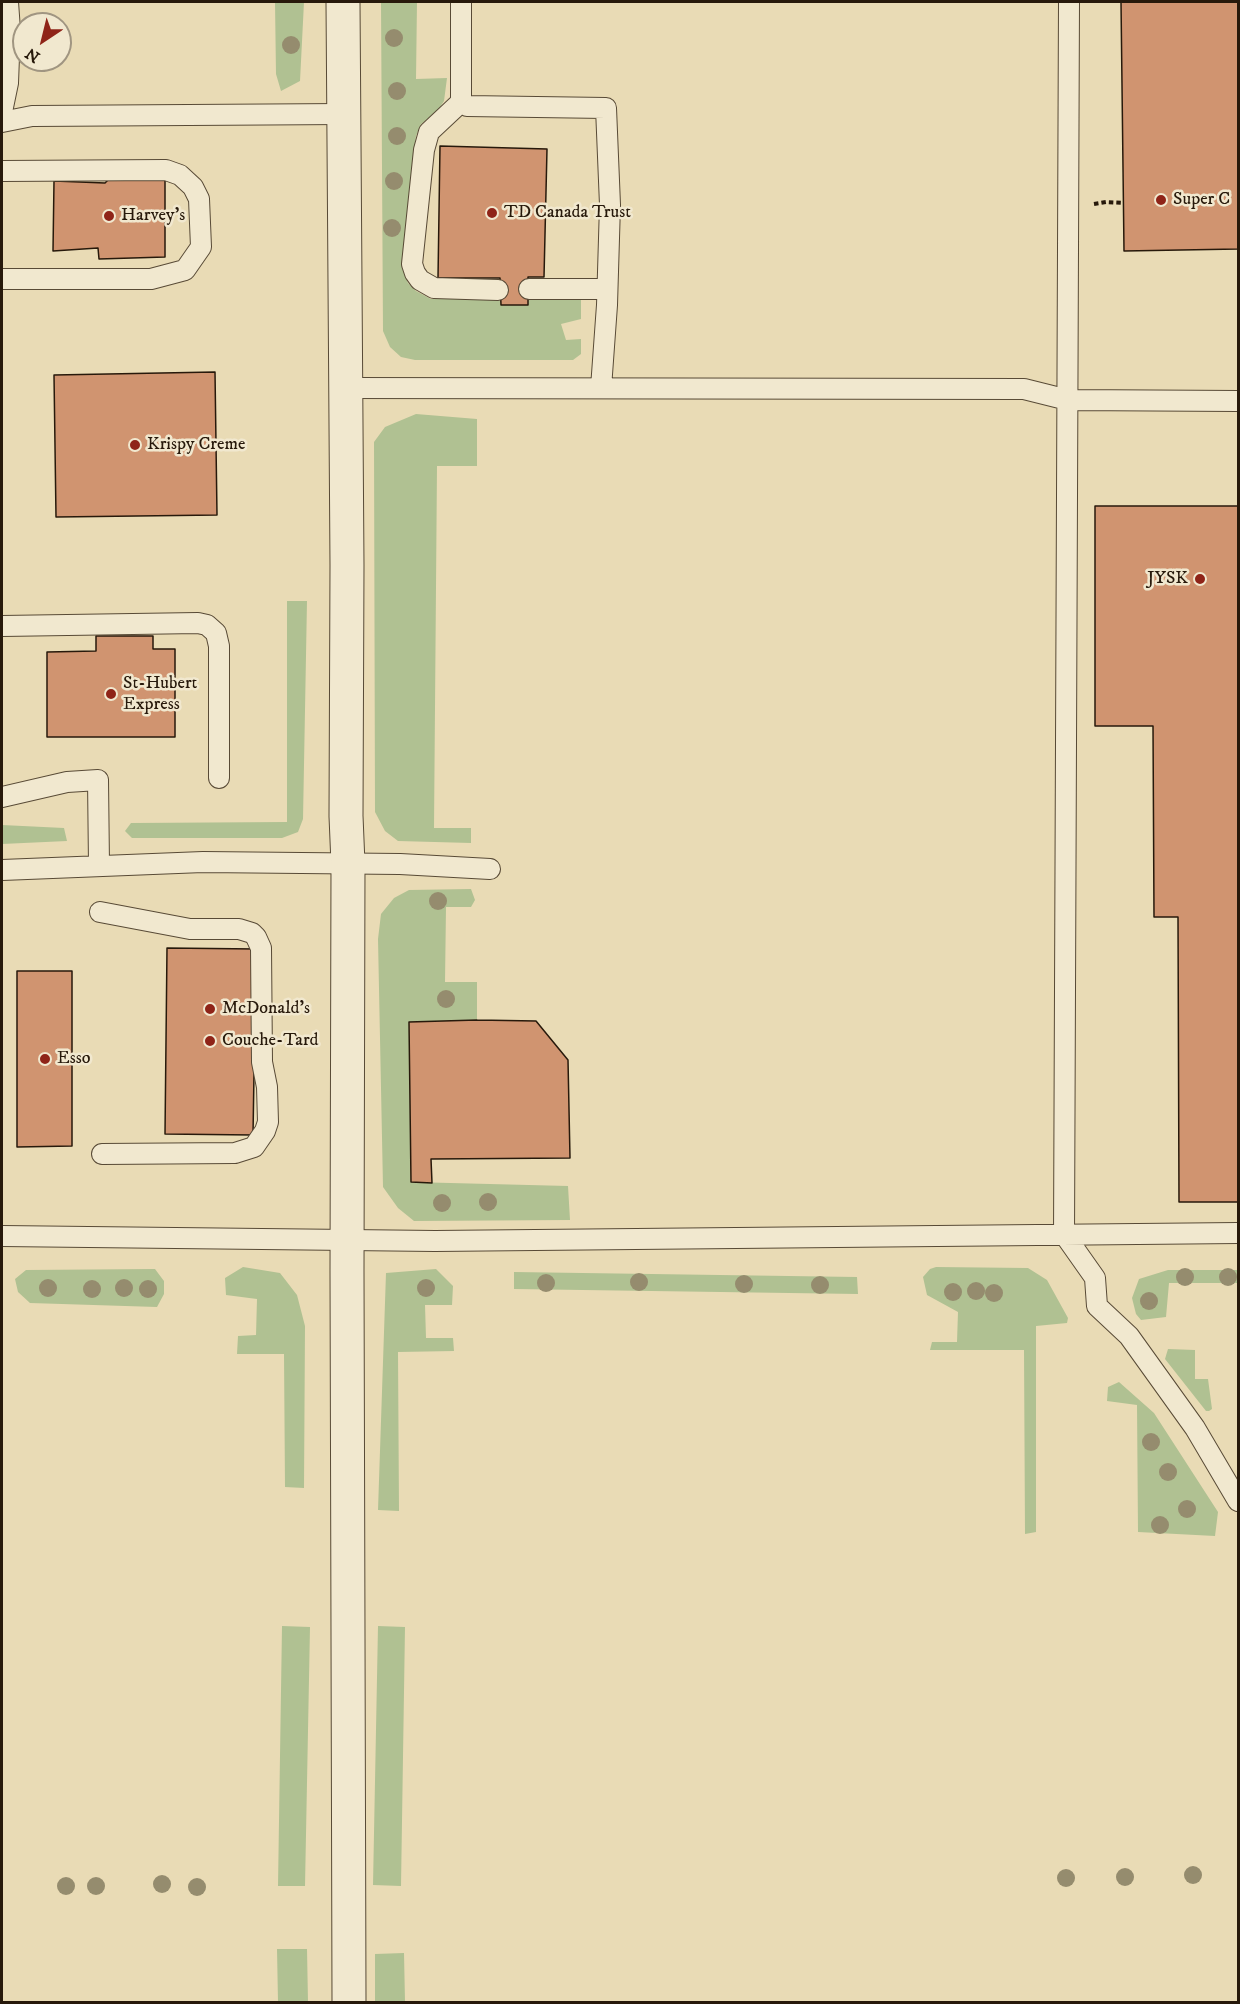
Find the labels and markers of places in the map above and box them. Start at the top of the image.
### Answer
place label: Super C [1173,189,1230,211]
marker: Super C [1154,193,1168,207]
place label: TD Canada Trust [504,202,631,224]
place label: Harvey's [121,205,185,227]
marker: TD Canada Trust [485,206,499,220]
marker: Harvey's [102,209,116,223]
place label: Krispy Creme [147,434,245,456]
marker: Krispy Creme [128,438,142,452]
place label: JYSK [1147,568,1188,590]
marker: JYSK [1193,572,1207,586]
place label: St-Hubert Express [123,673,197,716]
marker: St-Hubert Express [104,687,118,701]
place label: McDonald's [222,998,310,1020]
marker: McDonald's [203,1002,217,1016]
place label: Couche-Tard [222,1030,319,1052]
marker: Couche-Tard [203,1034,217,1048]
place label: Esso [57,1048,91,1070]
marker: Esso [38,1052,52,1066]

